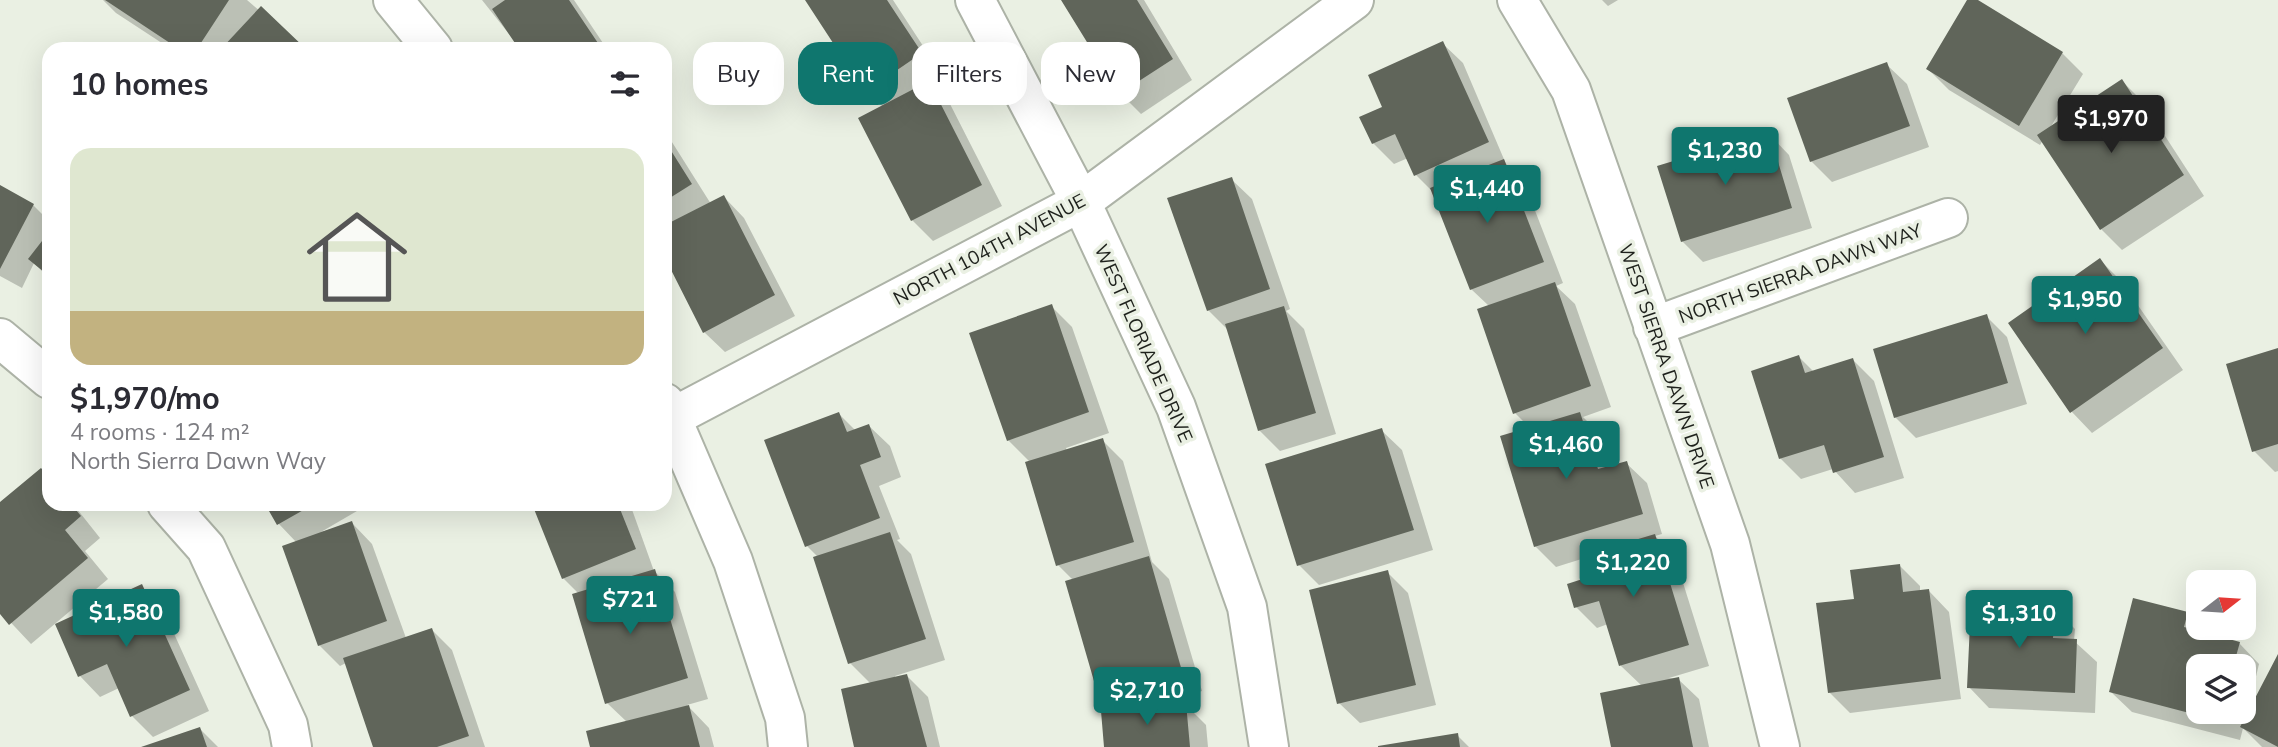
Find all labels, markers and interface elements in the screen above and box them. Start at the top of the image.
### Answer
chip: Buy [693,42,784,105]
chip: Rent [798,42,898,105]
chip: Filters [912,42,1027,105]
chip: New [1041,42,1140,105]
text: 10 homes [70,65,209,103]
icon: filters [606,65,644,103]
pin: $1,970 [2054,96,2168,155]
text: $1,970 [2074,103,2148,132]
pin: $1,230 [1668,128,1782,187]
text: $1,230 [1688,135,1762,164]
pin: $1,440 [1430,166,1544,225]
text: $1,440 [1450,173,1524,202]
street label: NORTH 104TH AVENUE [889,188,1089,310]
icon: home [294,194,420,320]
street label: NORTH SIERRA DAWN WAY [1675,218,1925,328]
street label: WEST FLORIADE DRIVE [1089,240,1199,446]
street label: WEST SIERRA DAWN DRIVE [1614,241,1720,491]
pin: $1,950 [2028,276,2142,336]
text: $1,950 [2048,284,2122,313]
text: $1,970/mo [70,379,220,417]
text: 4 rooms · 124 m² [70,417,250,446]
pin: $1,460 [1509,421,1623,481]
text: $1,460 [1529,429,1603,458]
text: North Sierra Dawn Way [70,446,326,475]
pin: $1,220 [1576,540,1690,599]
text: $1,220 [1596,547,1670,576]
north arrow [2186,570,2256,640]
map controls [2186,570,2256,724]
pin: $721 [589,576,671,636]
text: $721 [602,584,658,613]
pin: $1,580 [69,590,183,649]
pin: $1,310 [1962,590,2076,650]
text: $1,580 [89,597,163,626]
text: $1,310 [1982,598,2056,627]
button: layers [2186,654,2256,724]
pin: $2,710 [1090,668,1204,727]
text: $2,710 [1110,675,1184,704]

